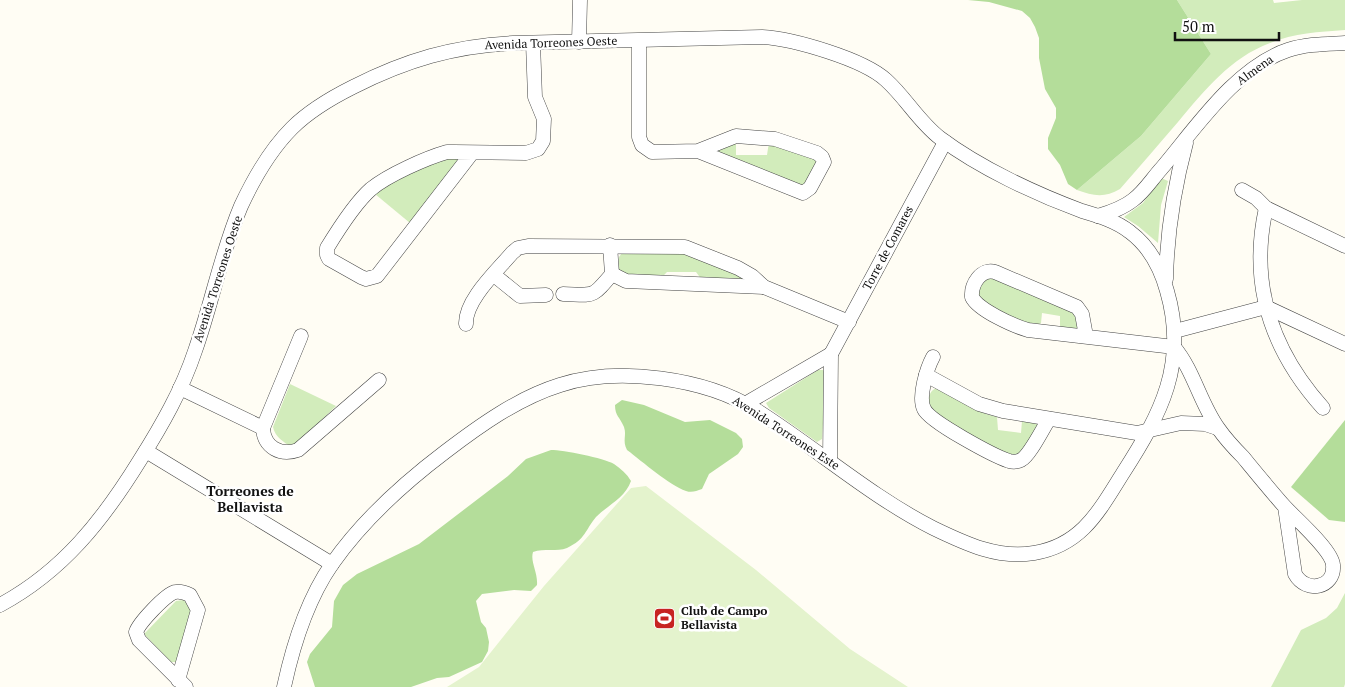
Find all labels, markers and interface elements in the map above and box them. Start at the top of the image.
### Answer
scale bar [1175,10,1279,42]
text: 50 m [1182,16,1215,36]
street label: Avenida Torreones Oeste [484,33,618,52]
street label: Almena [1234,51,1276,88]
street label: Torre de Comares [859,203,916,293]
street label: Avenida Torreones Oeste [190,213,245,344]
street label: Avenida Torreones Este [730,392,843,473]
district label: Torreones de Bellavista [206,481,294,516]
place label: Club de Campo Bellavista [681,603,767,632]
sports icon: Club de Campo Bellavista [653,606,677,630]

